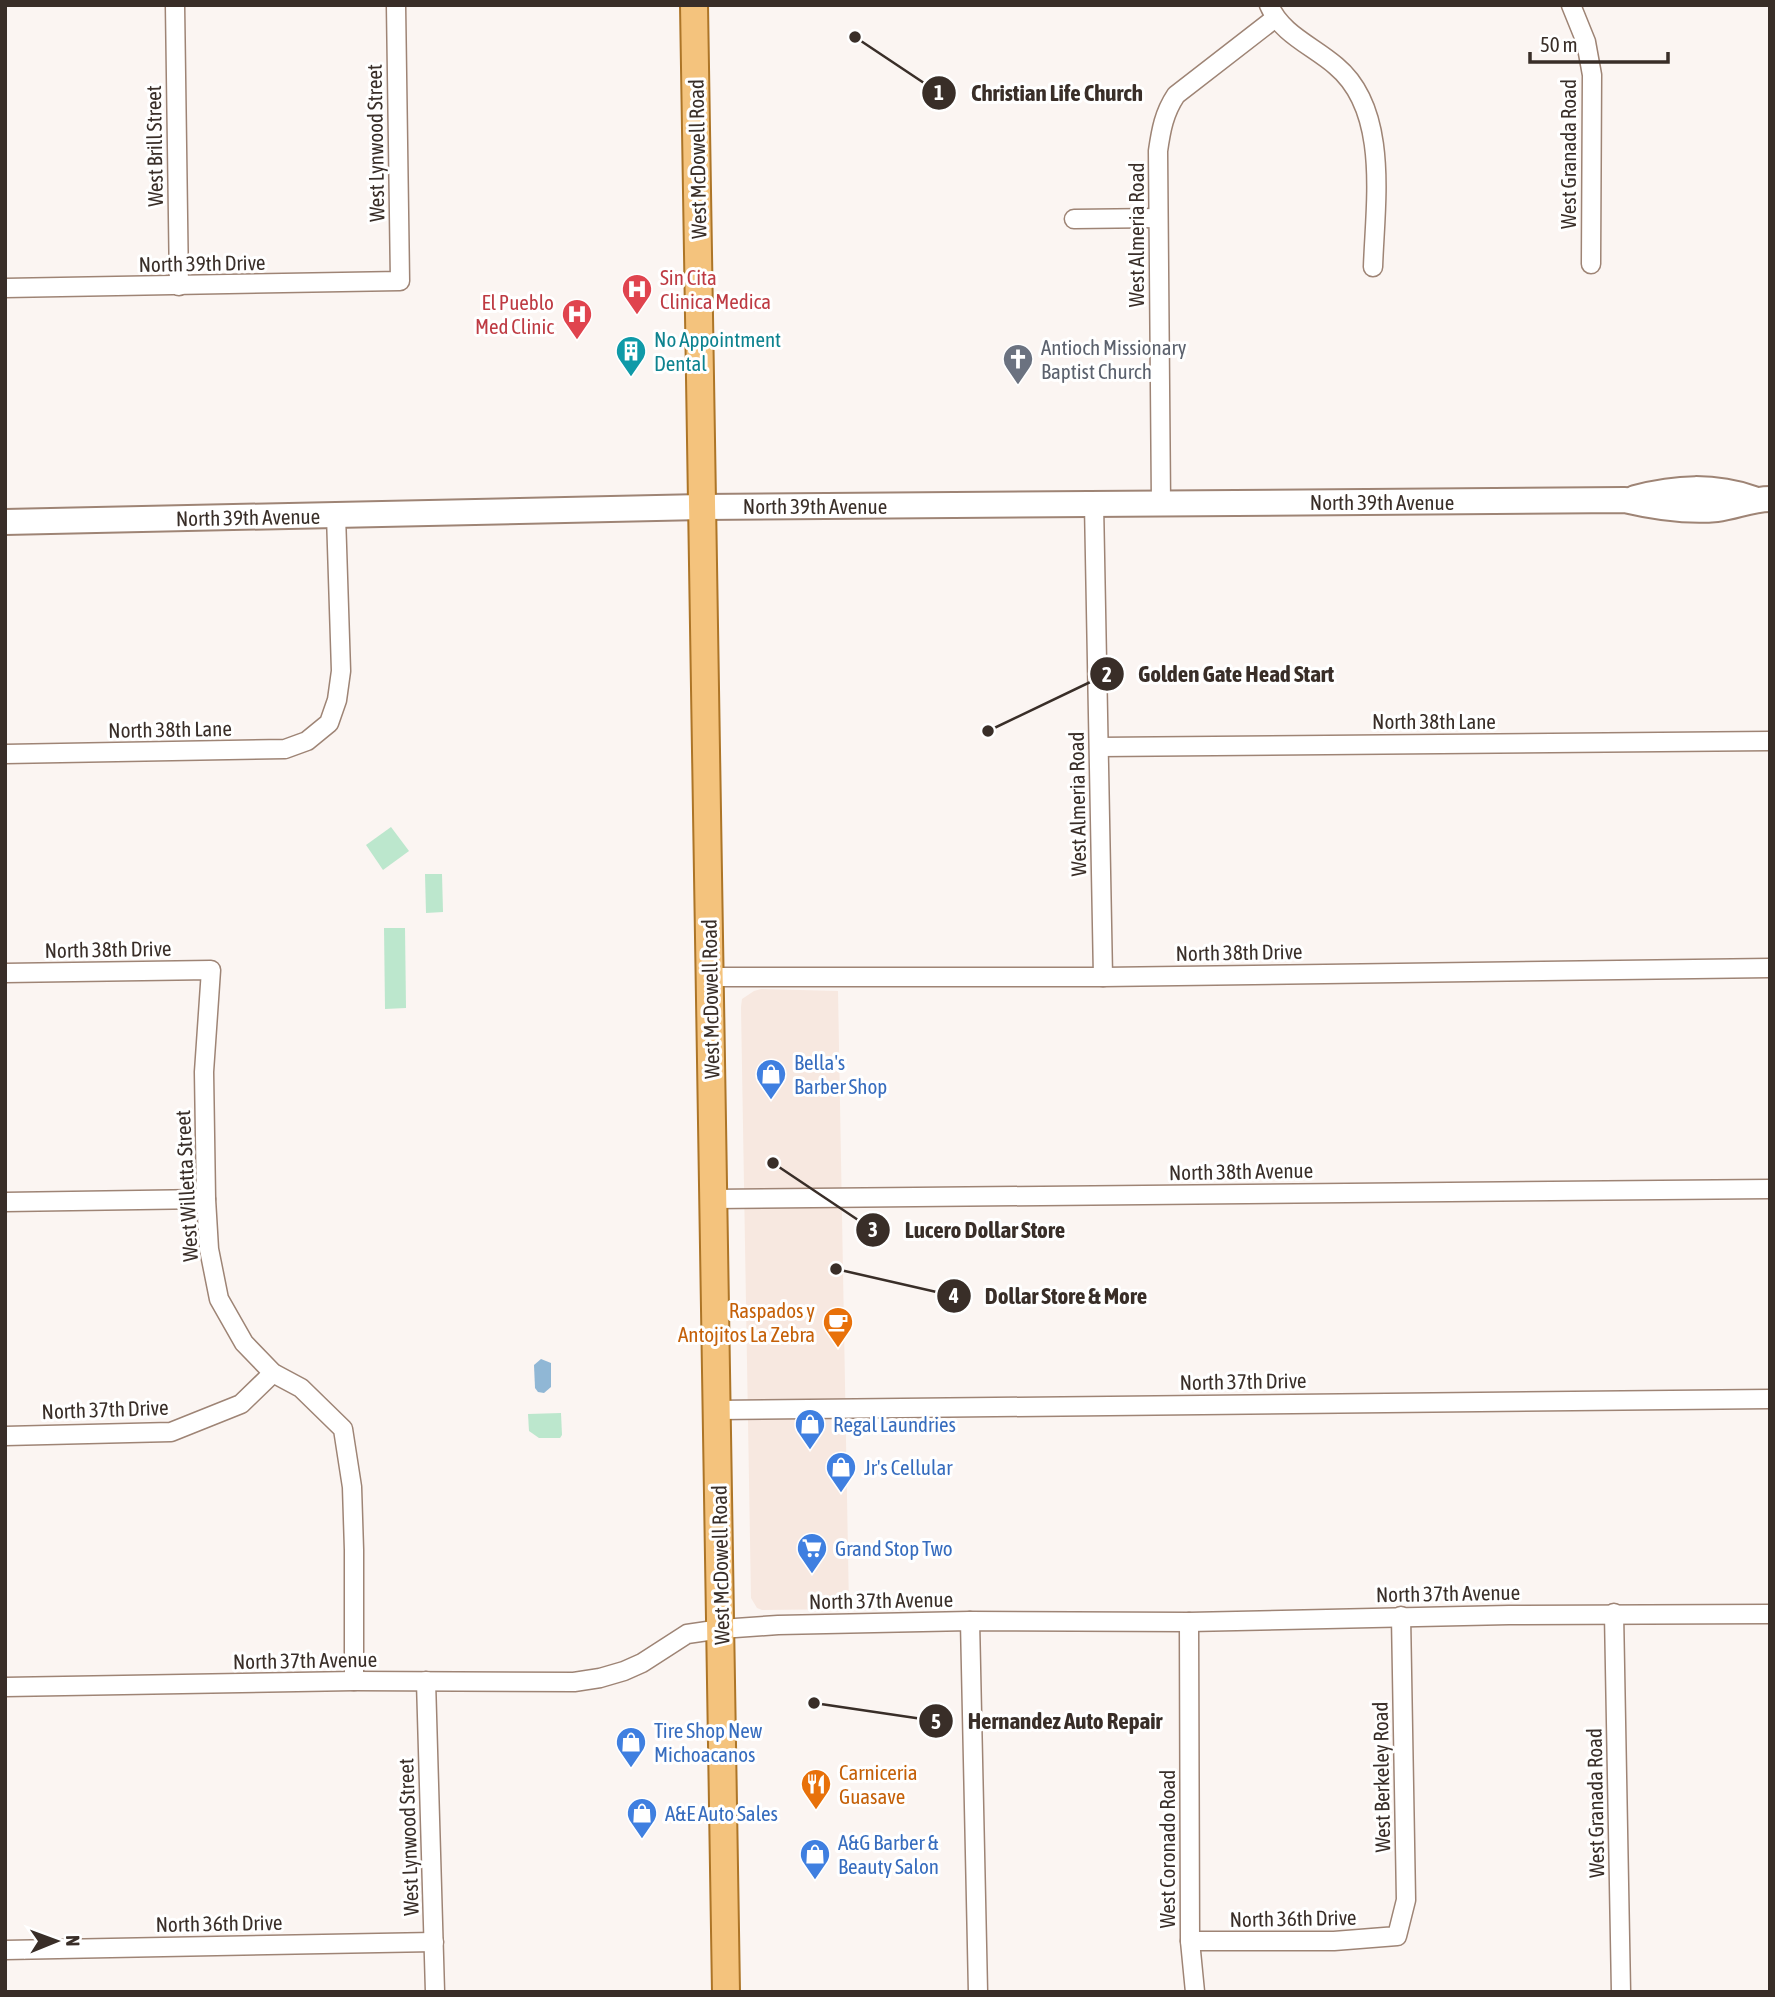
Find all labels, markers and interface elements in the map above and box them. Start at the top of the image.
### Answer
scale bar [1530,21,1668,65]
text: 50 m [1540,32,1578,56]
street label: West Lynwood Street [362,64,388,222]
callout: Christian Life Church [922,71,1156,115]
street label: West McDowell Road [684,79,710,239]
street label: West Granada Road [1556,79,1580,229]
text: 1 [934,80,944,104]
text: Christian Life Church [971,80,1143,106]
street label: West Brill Street [141,85,167,207]
street label: West Almeria Road [1124,163,1148,307]
street label: North 39th Drive [138,250,266,276]
place label: Sin Cita Clinica Medica [660,265,771,313]
hospital icon: Sin Cita Clinica Medica [620,272,654,316]
place label: El Pueblo Med Clinic [475,290,554,338]
hospital icon: El Pueblo Med Clinic [560,297,594,341]
place label: No Appointment Dental [654,327,781,375]
building icon: No Appointment Dental [614,334,648,378]
place label: Antioch Missionary Baptist Church [1041,335,1187,383]
church icon: Antioch Missionary Baptist Church [1001,342,1035,386]
street label: North 39th Avenue [1310,490,1454,514]
street label: North 39th Avenue [743,494,887,518]
street label: North 39th Avenue [176,504,320,530]
callout: Golden Gate Head Start [1089,652,1348,696]
text: Golden Gate Head Start [1138,661,1334,687]
text: 2 [1102,662,1112,686]
street label: North 38th Lane [1372,709,1496,733]
street label: North 38th Lane [108,716,232,742]
street label: West Almeria Road [1064,731,1090,877]
street label: West McDowell Road [697,919,723,1079]
street label: North 38th Drive [44,936,172,962]
street label: North 38th Drive [1175,939,1303,965]
place label: Bella's Barber Shop [794,1050,887,1098]
shop icon: Bella's Barber Shop [754,1057,788,1101]
street label: West Willetta Street [170,1110,202,1262]
street label: North 38th Avenue [1169,1158,1313,1184]
callout: Lucero Dollar Store [856,1208,1079,1252]
text: 3 [868,1217,878,1241]
text: Lucero Dollar Store [905,1217,1065,1243]
callout: Dollar Store & More [936,1274,1161,1318]
text: 4 [948,1283,959,1307]
text: Dollar Store & More [985,1283,1147,1309]
place label: Raspados y Antojitos La Zebra [678,1298,815,1346]
cafe icon: Raspados y Antojitos La Zebra [821,1305,855,1349]
street label: North 37th Drive [1179,1368,1307,1394]
street label: North 37th Drive [41,1395,169,1423]
shop icon: Regal Laundries [793,1407,827,1451]
place label: Regal Laundries [833,1412,956,1436]
shop icon: Jr's Cellular [824,1450,858,1494]
place label: Jr's Cellular [864,1455,953,1479]
street label: West McDowell Road [707,1485,733,1645]
supermarket icon: Grand Stop Two [795,1531,829,1575]
place label: Grand Stop Two [835,1536,953,1560]
street label: North 37th Avenue [1376,1580,1520,1606]
street label: North 37th Avenue [809,1587,953,1613]
street label: North 37th Avenue [233,1647,377,1673]
callout: Hernandez Auto Repair [918,1699,1176,1743]
street label: West Berkeley Road [1368,1701,1394,1853]
text: Hernandez Auto Repair [968,1708,1164,1734]
text: 5 [931,1709,941,1733]
place label: Tire Shop New Michoacanos [654,1718,763,1766]
shop icon: Tire Shop New Michoacanos [614,1725,648,1769]
street label: West Granada Road [1582,1728,1608,1878]
street label: West Lynwood Street [393,1758,423,1916]
place label: Carniceria Guasave [839,1760,918,1808]
restaurant icon: Carniceria Guasave [799,1767,833,1811]
street label: West Coronado Road [1155,1770,1179,1928]
shop icon: A&E Auto Sales [625,1796,659,1840]
place label: A&E Auto Sales [665,1801,778,1825]
place label: A&G Barber & Beauty Salon [838,1830,939,1878]
shop icon: A&G Barber & Beauty Salon [798,1837,832,1881]
street label: North 36th Drive [1229,1905,1357,1931]
north arrow [21,1906,91,1976]
street label: North 36th Drive [155,1910,283,1936]
text: N [62,1935,84,1947]

